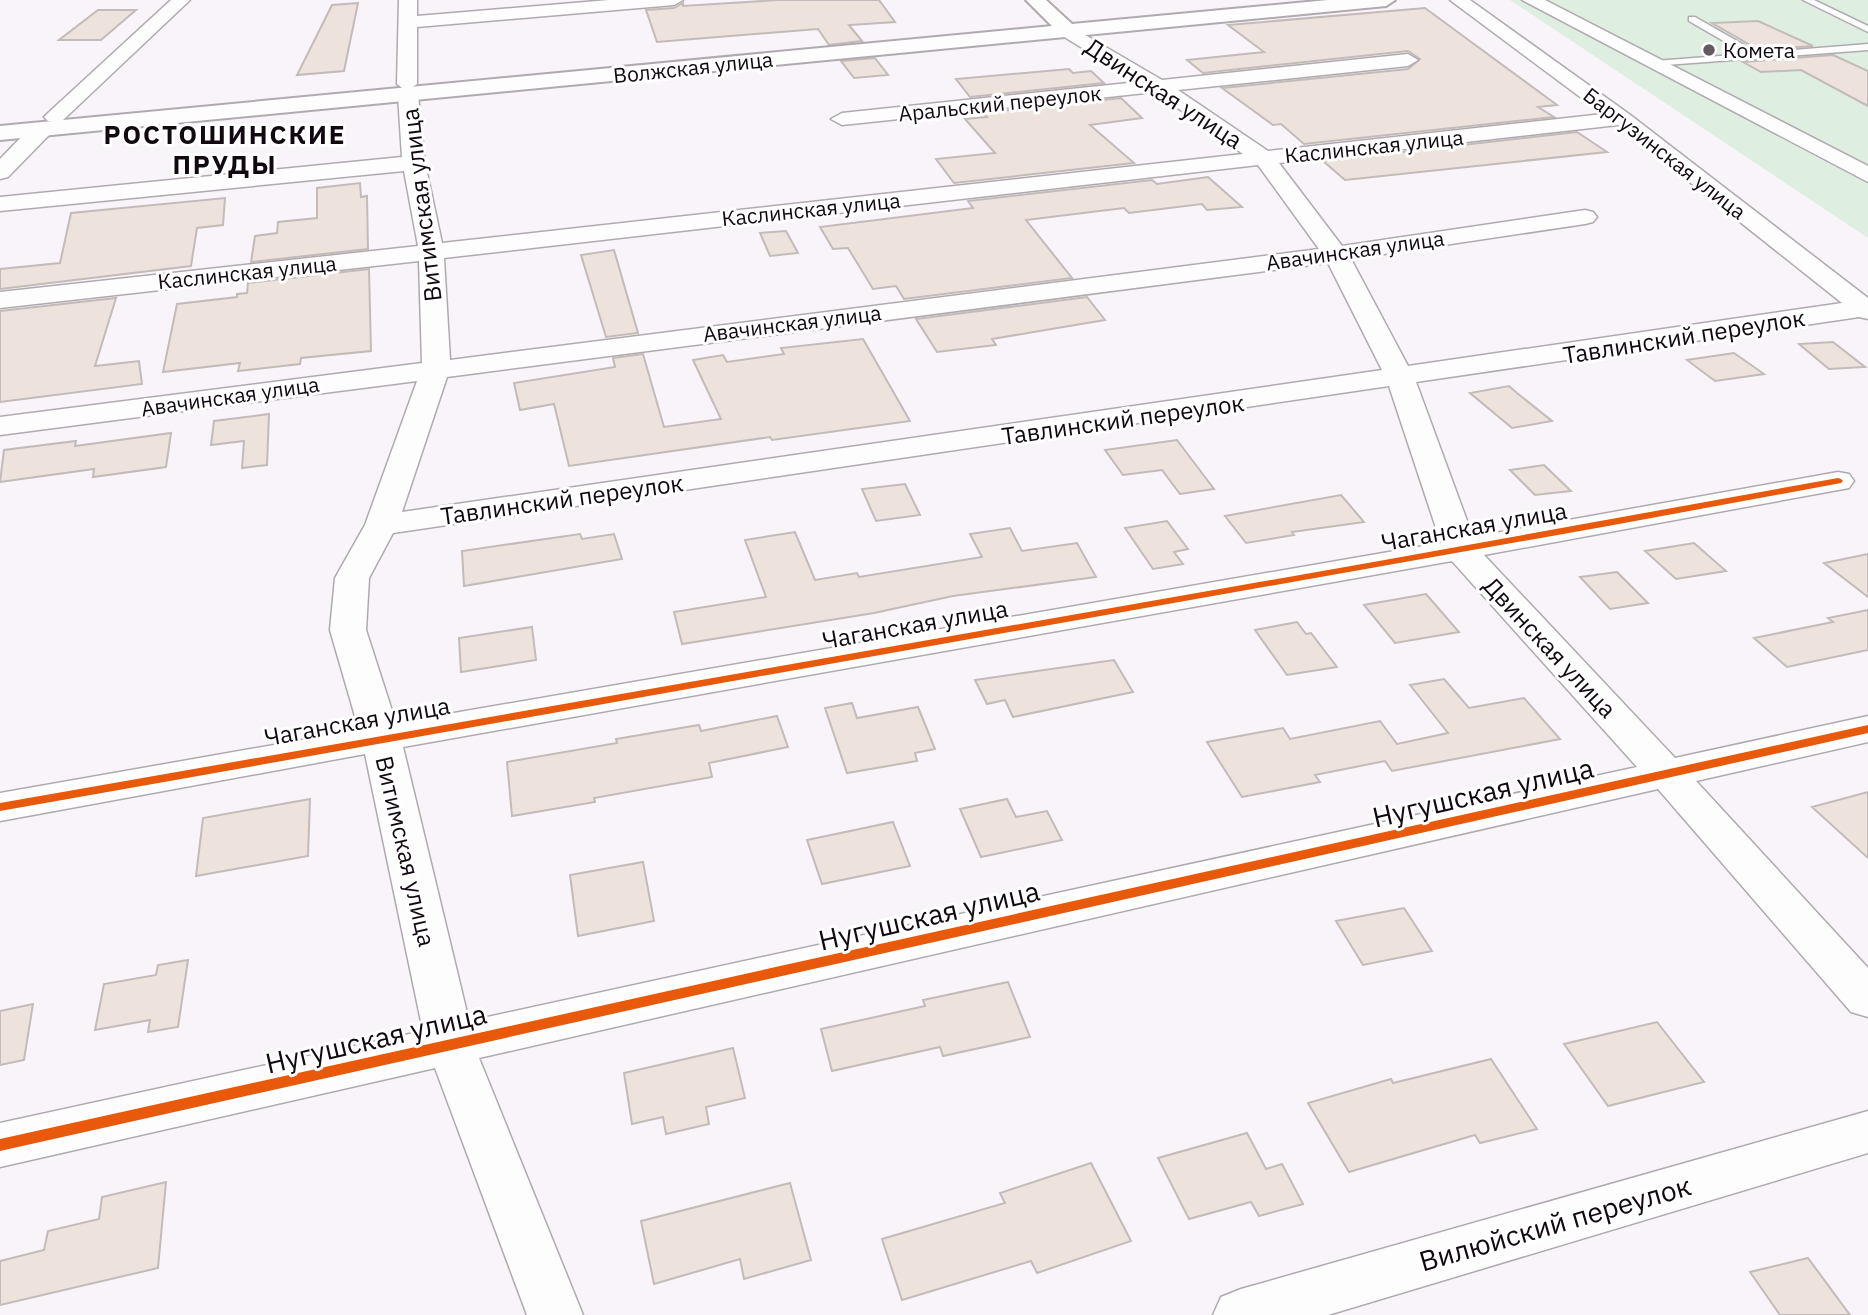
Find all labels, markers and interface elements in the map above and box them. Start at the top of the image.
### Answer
street label: Двинская улица [1079,30,1249,156]
place label: Комета [1723,36,1795,64]
marker: Комета [1701,42,1717,58]
street label: Волжская улица [612,45,774,89]
street label: Аральский переулок [897,78,1103,128]
street label: Баргузинская улица [1578,81,1752,225]
street label: Витимская улица [393,106,449,304]
district label: РОСТОШИНСКИЕ ПРУДЫ [103,117,347,181]
street label: Каслинская улица [1283,123,1465,169]
street label: Каслинская улица [720,186,902,232]
street label: Авачинская улица [1264,224,1446,276]
street label: Каслинская улица [156,249,338,295]
street label: Авачинская улица [701,298,883,348]
street label: Тавлинский переулок [1561,301,1807,371]
street label: Авачинская улица [139,370,321,422]
street label: Тавлинский переулок [1000,386,1246,452]
street label: Тавлинский переулок [439,466,685,532]
street label: Чаганская улица [1379,494,1570,558]
street label: Двинская улица [1476,570,1624,725]
street label: Чаганская улица [820,592,1011,656]
street label: Чаганская улица [262,689,453,753]
street label: Нугушская улица [1369,749,1597,835]
street label: Витимская улица [369,753,444,950]
street label: Нугушская улица [815,872,1043,958]
street label: Нугушская улица [262,995,490,1081]
street label: Вилюйский переулок [1415,1166,1695,1280]

